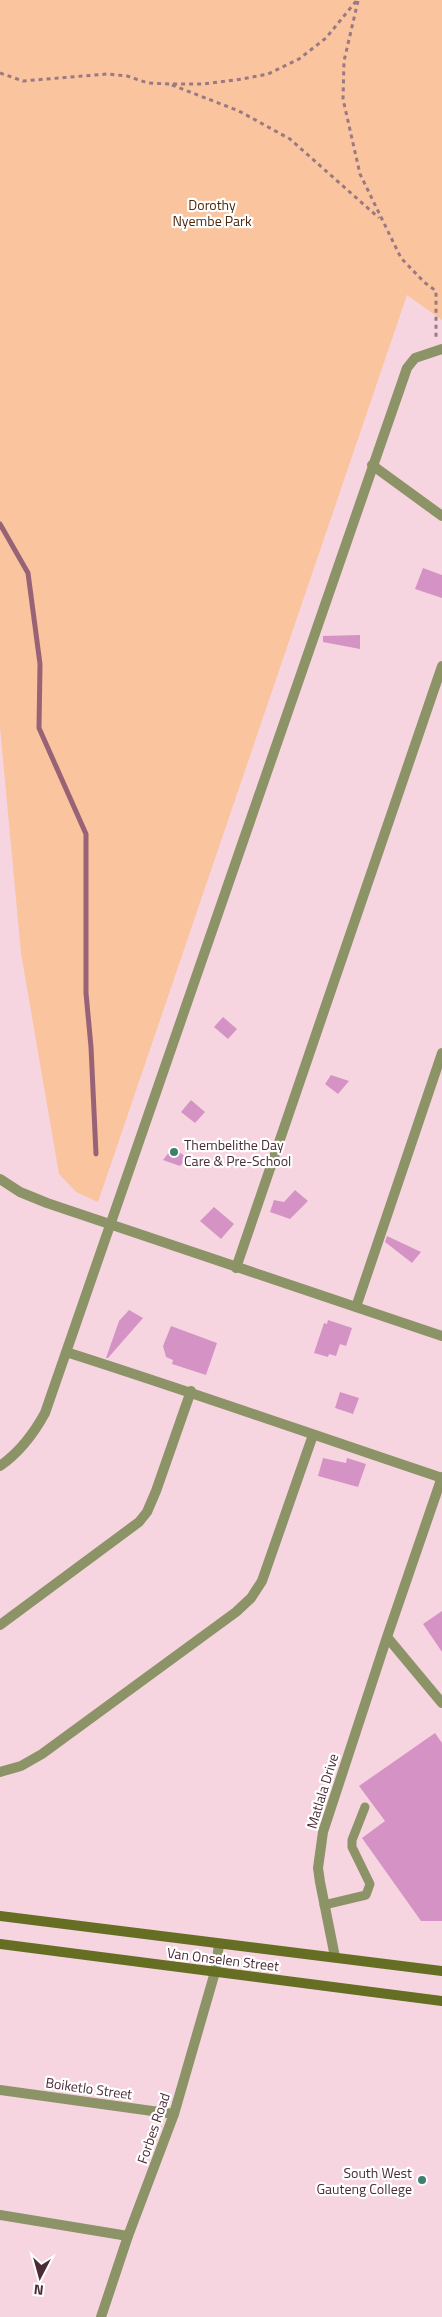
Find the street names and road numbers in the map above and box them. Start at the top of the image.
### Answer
street label: Matlala Drive [301,1751,343,1831]
street label: Van Onselen Street [166,1942,280,1976]
street label: Boiketlo Street [44,2072,134,2104]
street label: Forbes Road [131,2090,175,2166]

